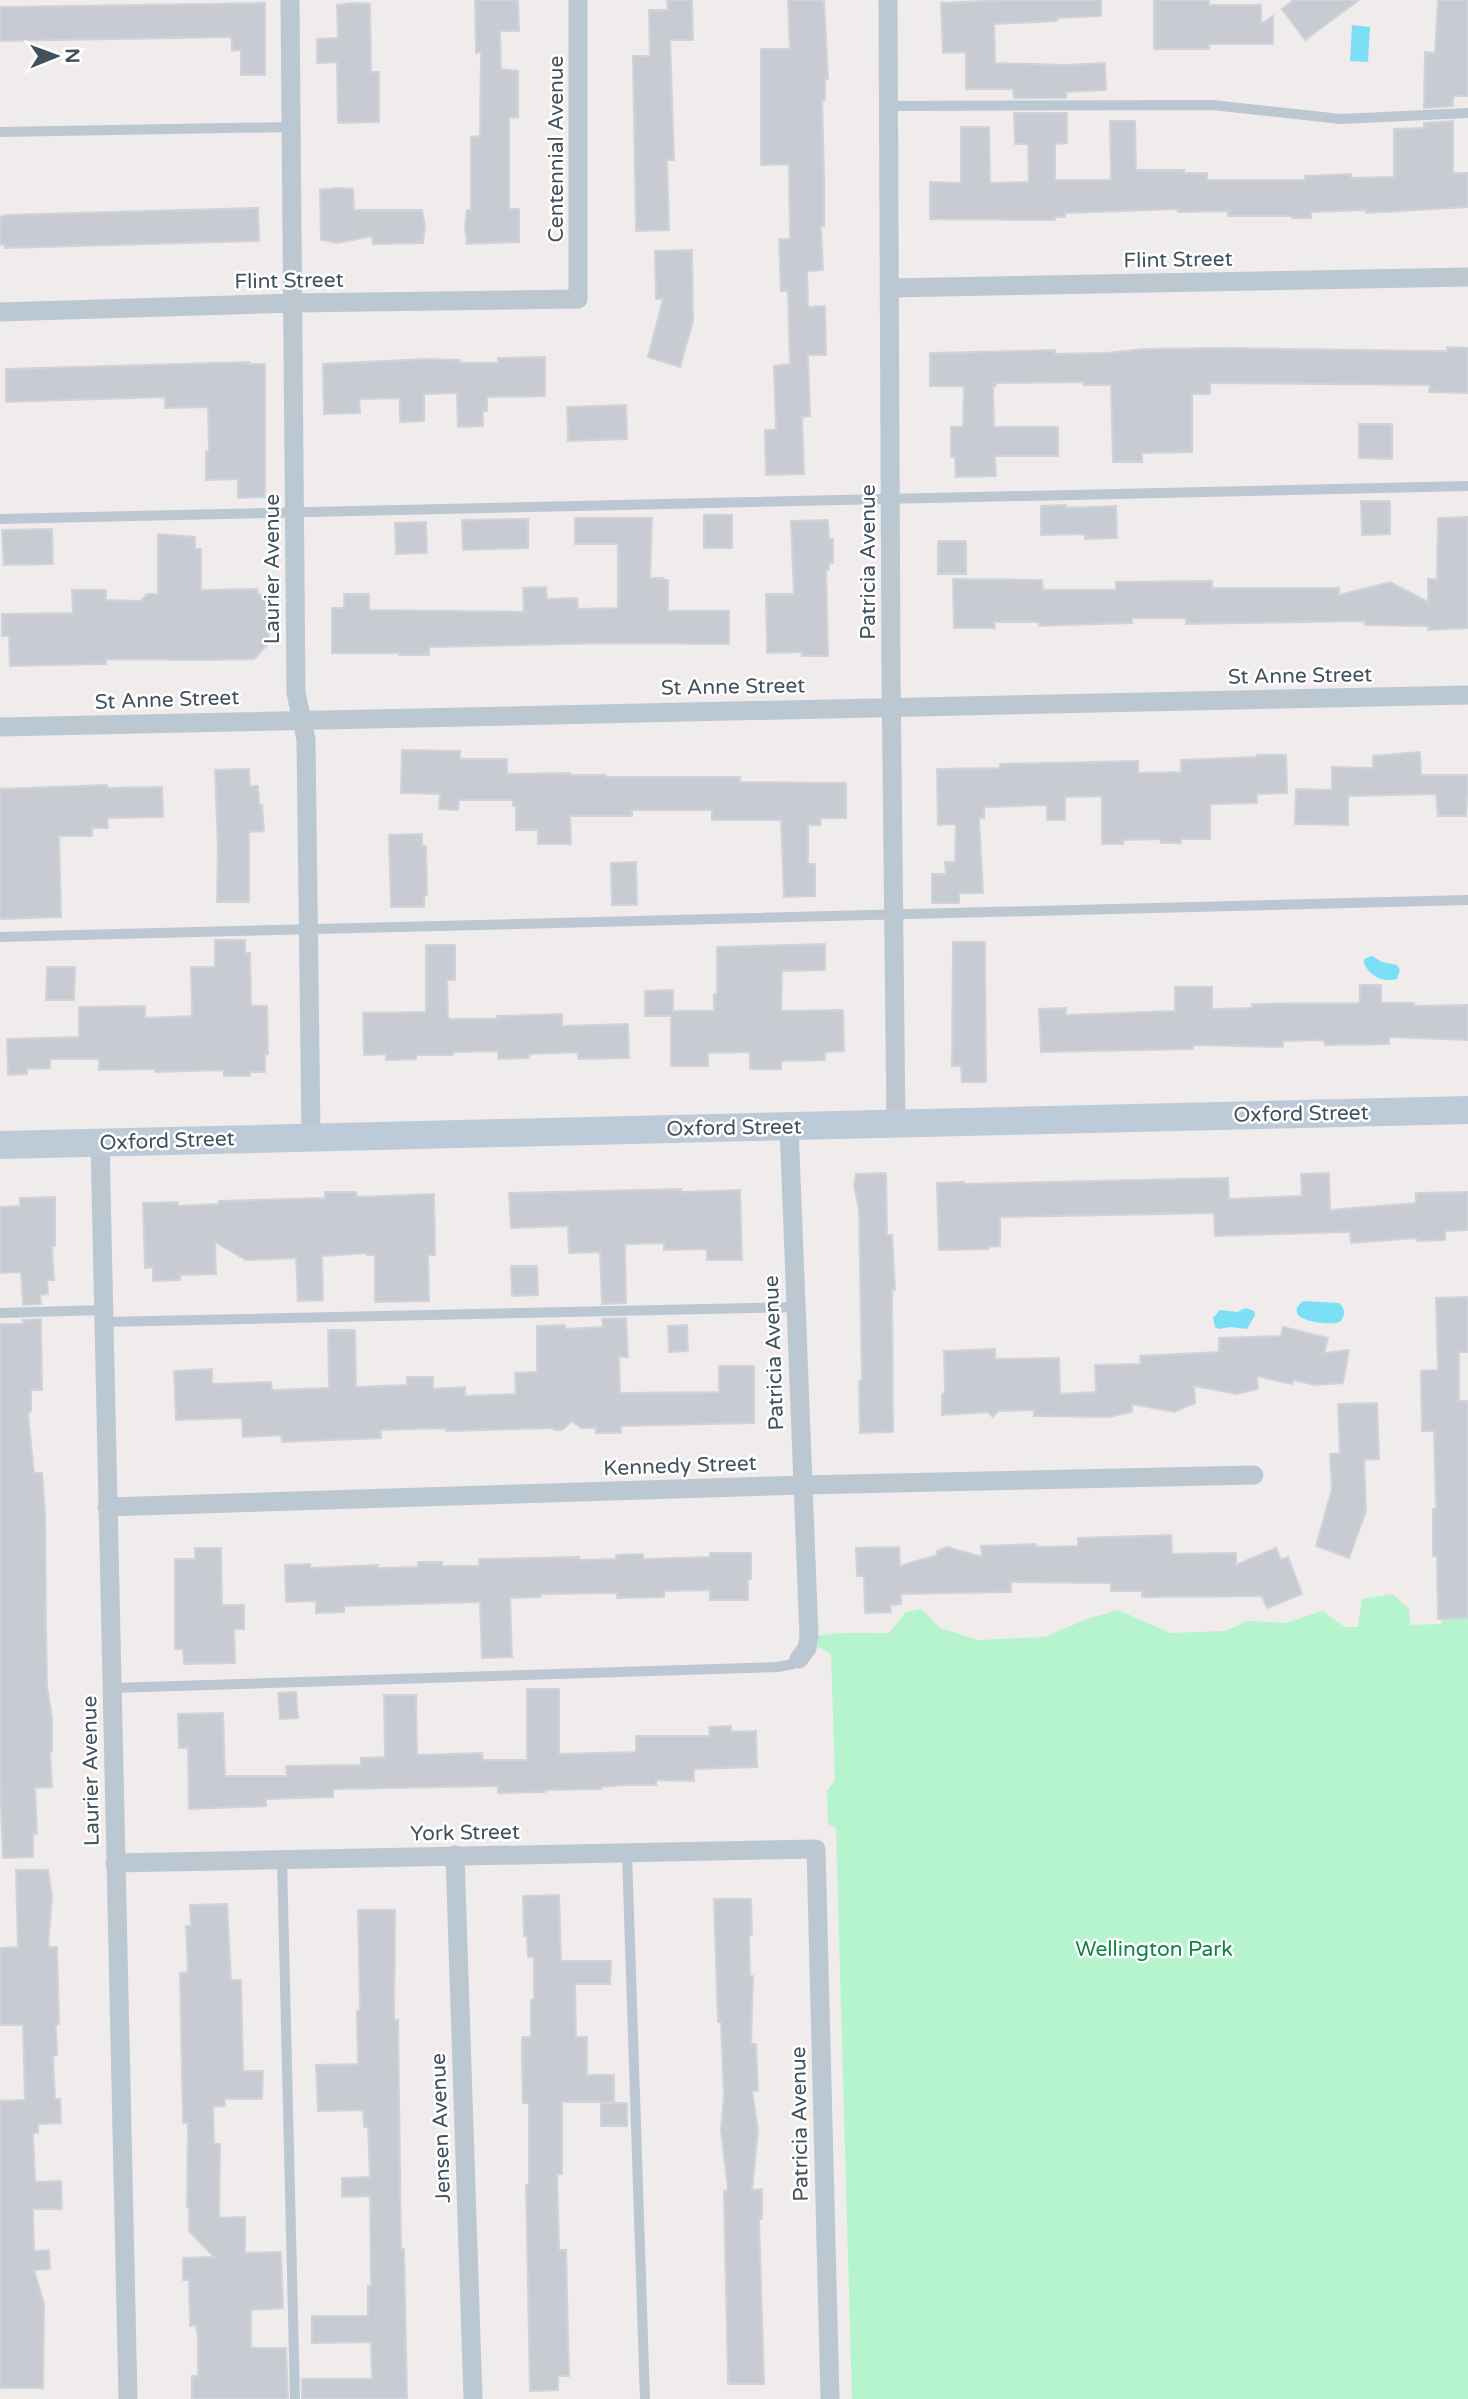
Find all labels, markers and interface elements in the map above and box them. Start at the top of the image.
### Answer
north arrow [21,21,91,91]
text: N [61,48,83,64]
street label: Centennial Avenue [544,55,569,242]
street label: Flint Street [1123,247,1233,273]
street label: Flint Street [234,268,344,294]
street label: Patricia Avenue [856,484,881,640]
street label: Laurier Avenue [260,494,285,644]
street label: St Anne Street [1228,662,1372,690]
street label: St Anne Street [661,673,805,701]
street label: St Anne Street [94,685,240,715]
street label: Oxford Street [1233,1100,1369,1128]
street label: Oxford Street [666,1114,802,1142]
street label: Oxford Street [99,1126,235,1156]
street label: Patricia Avenue [759,1275,789,1431]
street label: Kennedy Street [603,1451,757,1481]
street label: Laurier Avenue [77,1695,105,1846]
street label: York Street [410,1820,520,1846]
park label: Wellington Park [1075,1937,1233,1962]
street label: Patricia Avenue [786,2046,814,2202]
street label: Jensen Avenue [426,2053,456,2203]

